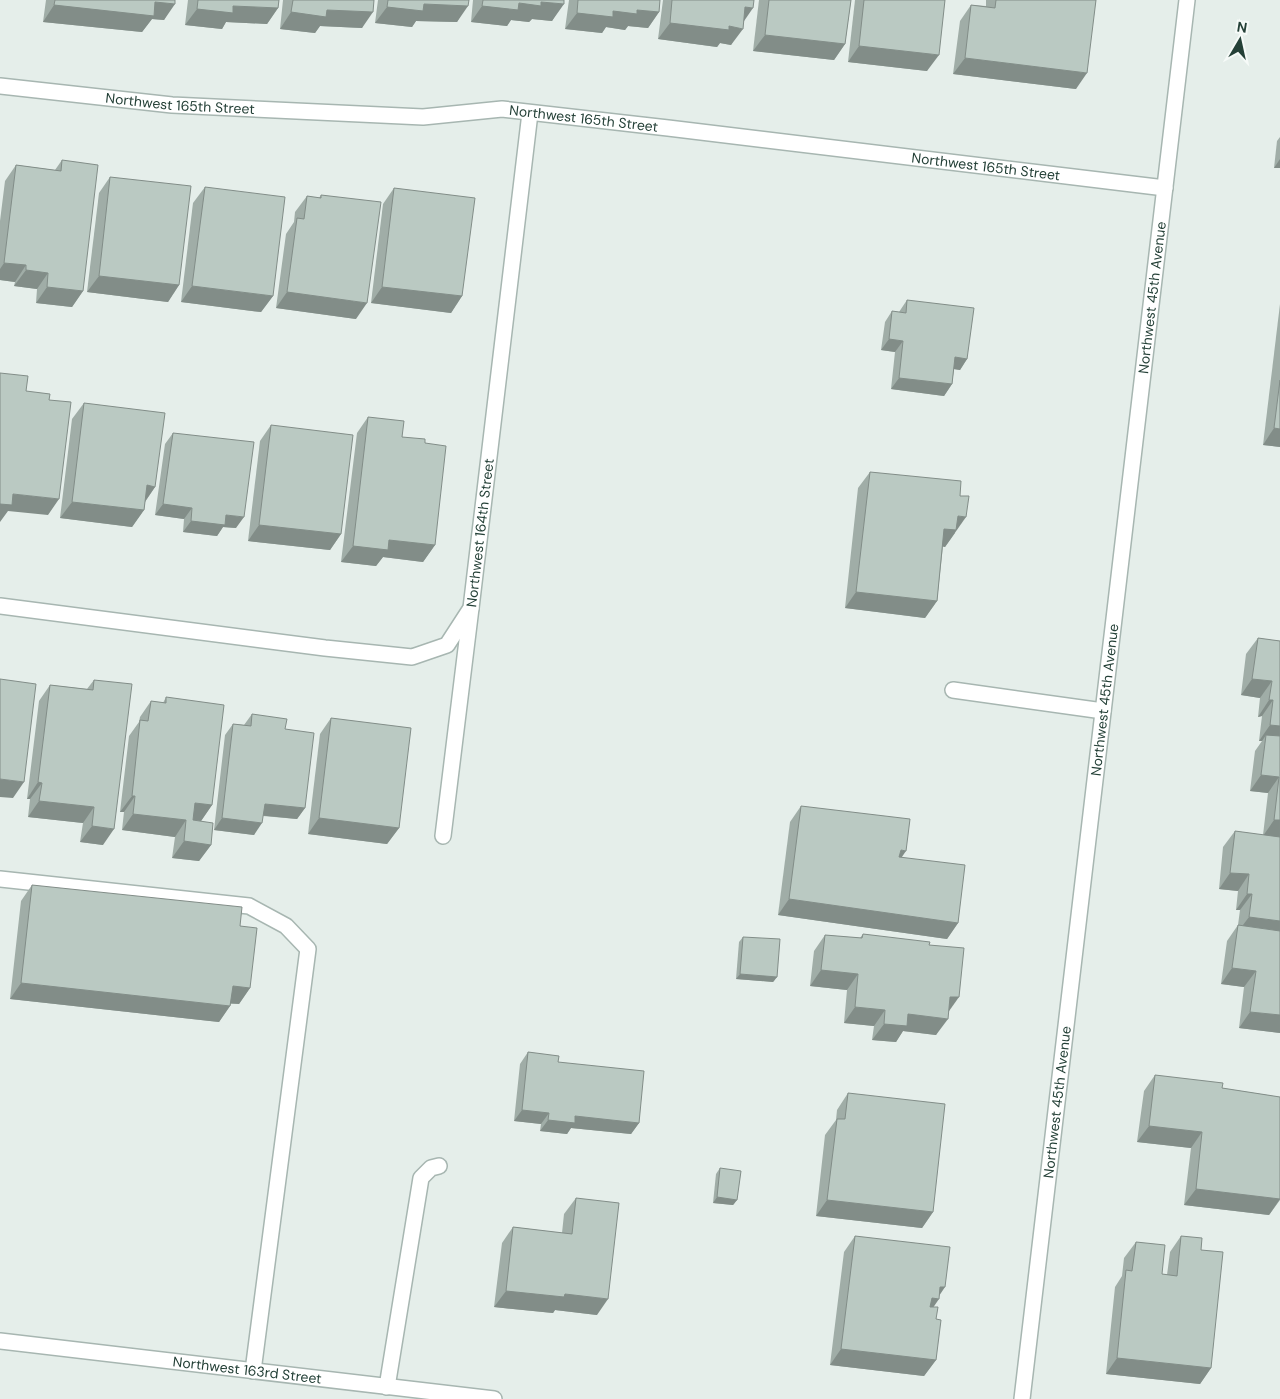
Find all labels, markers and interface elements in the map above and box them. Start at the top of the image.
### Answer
north arrow [1215,15,1265,65]
text: N [1236,17,1248,37]
street label: Northwest 165th Street [105,89,255,118]
street label: Northwest 165th Street [508,101,659,136]
street label: Northwest 165th Street [911,148,1061,184]
street label: Northwest 45th Avenue [1134,221,1170,375]
street label: Northwest 164th Street [462,457,498,608]
street label: Northwest 45th Avenue [1087,623,1122,777]
street label: Northwest 45th Avenue [1039,1025,1075,1179]
street label: Northwest 163rd Street [172,1352,323,1388]

